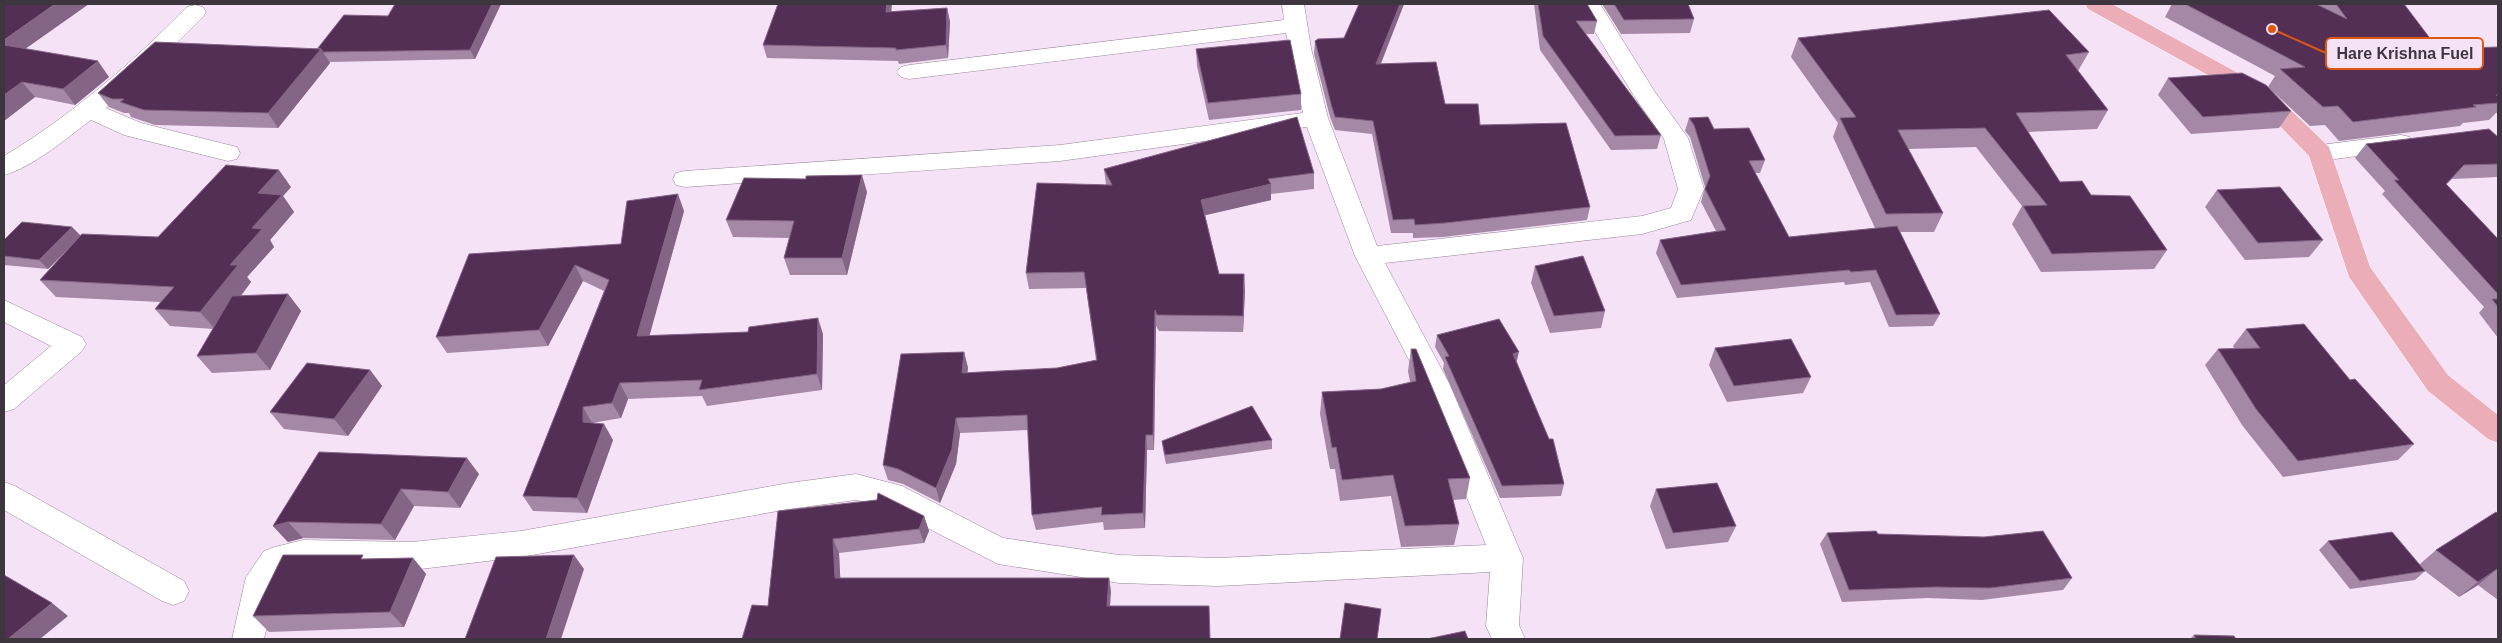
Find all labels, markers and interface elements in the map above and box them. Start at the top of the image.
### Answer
callout: Hare Krishna Fuel [2326,38,2483,69]
text: Hare Krishna Fuel [2337,45,2473,62]

